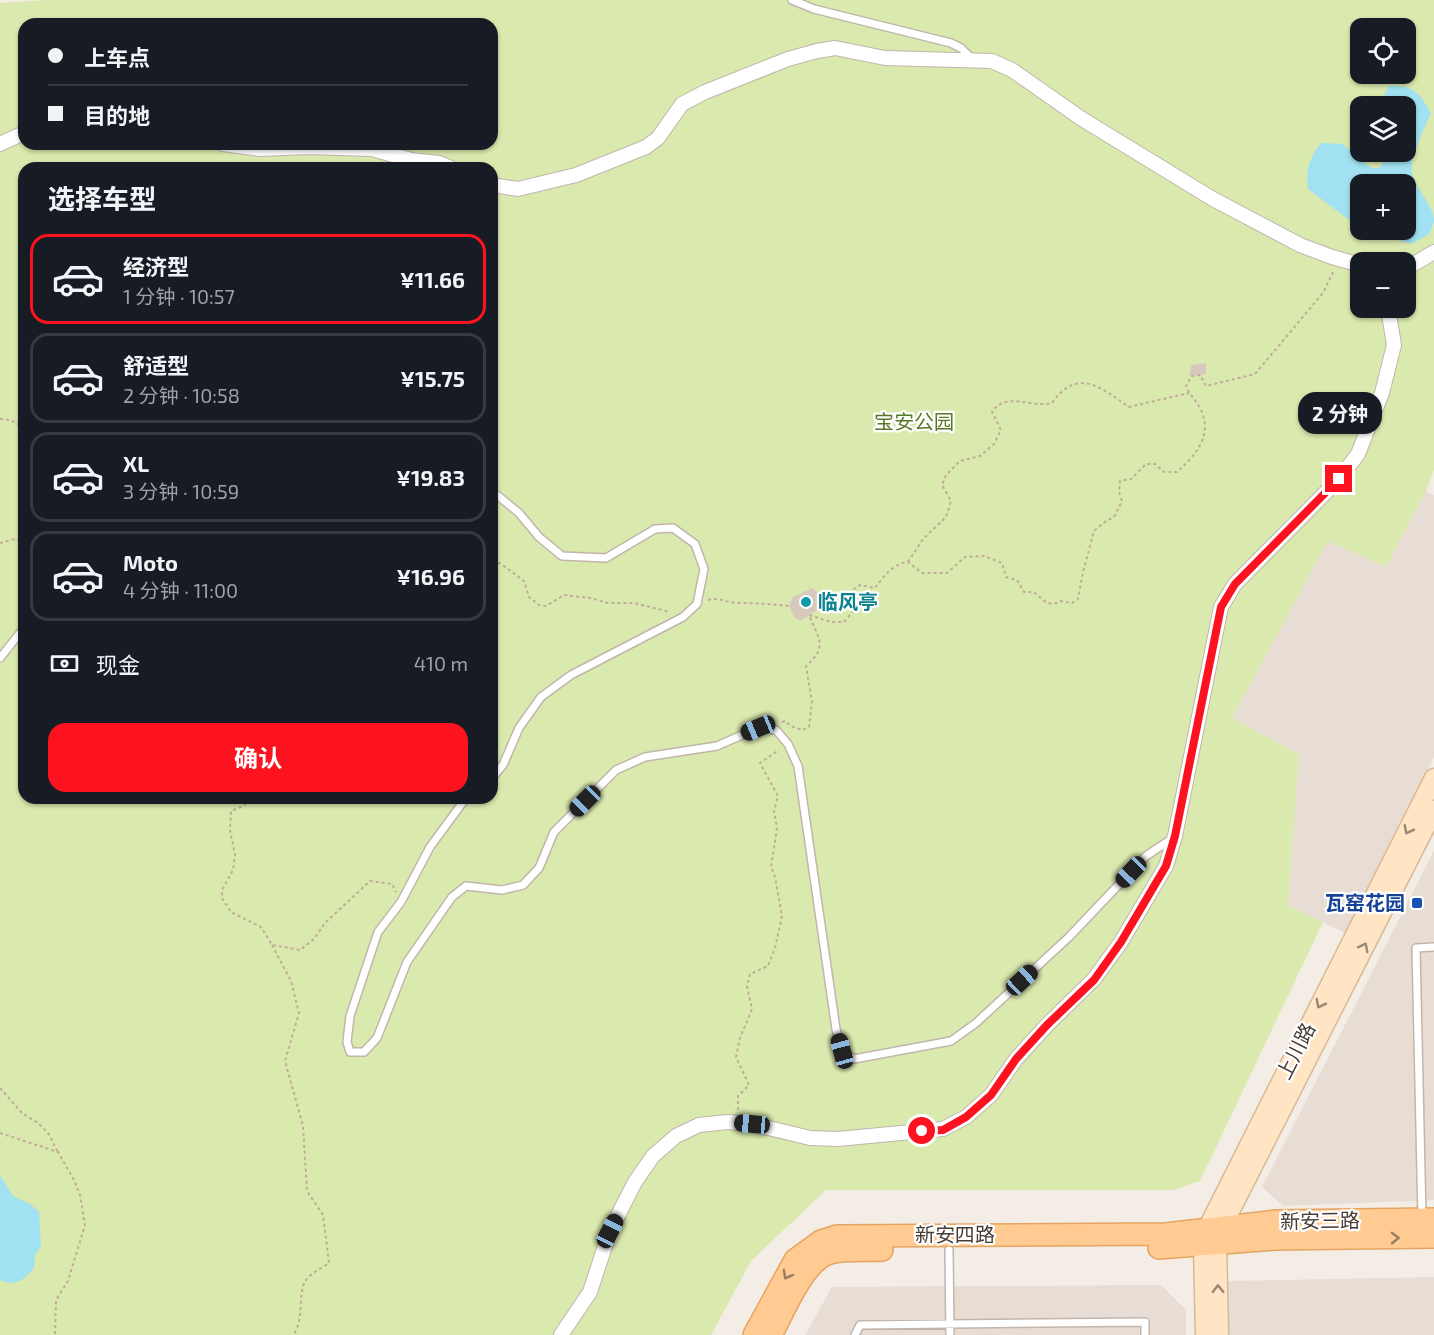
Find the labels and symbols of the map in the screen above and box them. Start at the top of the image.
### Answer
callout: 2 分钟 [1297,392,1381,434]
park label: 宝安公园 [874,409,954,433]
route end [1325,465,1352,492]
place label: 临风亭 [818,589,878,613]
marker: 临风亭 [799,595,813,609]
car [738,713,778,743]
car [566,782,604,820]
one-way arrow [1403,824,1415,835]
car [1112,853,1150,891]
place label: 瓦窑花园 [1325,890,1405,914]
marker: 瓦窑花园 [1410,896,1424,910]
one-way arrow [1357,942,1369,953]
car [1003,961,1041,999]
one-way arrow [1316,998,1327,1009]
street label: 上川路 [1271,1018,1319,1083]
car [829,1031,855,1071]
car [733,1113,771,1135]
route start [908,1117,935,1144]
street label: 新安三路 [1280,1207,1360,1233]
car [594,1211,626,1251]
street label: 新安四路 [915,1222,995,1246]
one-way arrow [1390,1231,1399,1244]
one-way arrow [783,1269,794,1279]
one-way arrow [1212,1285,1224,1294]

